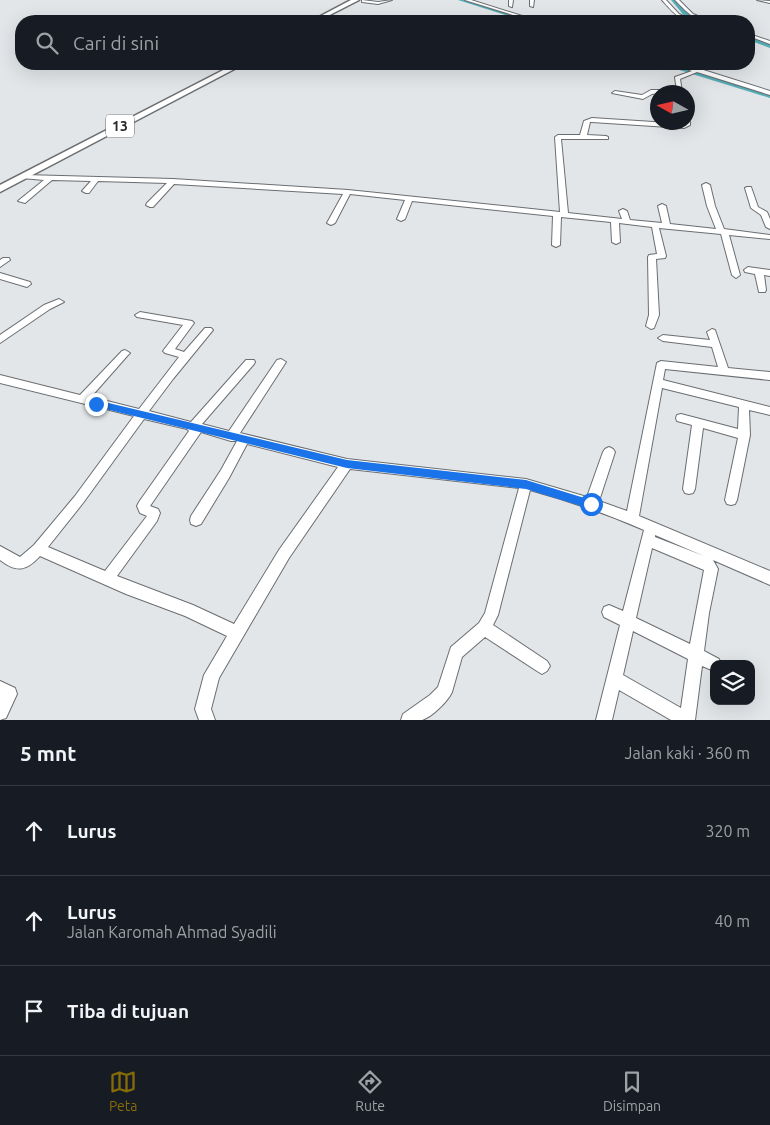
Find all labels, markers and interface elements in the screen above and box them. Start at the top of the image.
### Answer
search box [15,15,755,70]
icon: search [33,29,61,57]
text: Cari di sini [73,32,159,54]
north arrow [650,85,695,130]
road number: 13 [106,114,134,138]
route end [85,393,108,416]
route start [580,493,603,516]
map controls [710,660,755,705]
button: layers [710,660,755,705]
text: 5 mnt [20,741,76,765]
text: Jalan kaki · 360 m [625,744,750,762]
icon: ahead [20,817,48,845]
text: Lurus [67,820,116,842]
text: 320 m [705,822,750,840]
text: Lurus [67,901,116,923]
icon: ahead [20,907,48,935]
text: 40 m [714,912,750,930]
text: Jalan Karomah Ahmad Syadili [67,923,277,941]
icon: arrive [20,997,48,1025]
text: Tiba di tujuan [67,1000,189,1022]
tab: Peta [109,1068,137,1114]
tab: Rute [355,1068,385,1114]
tab: Disimpan [603,1068,661,1114]

